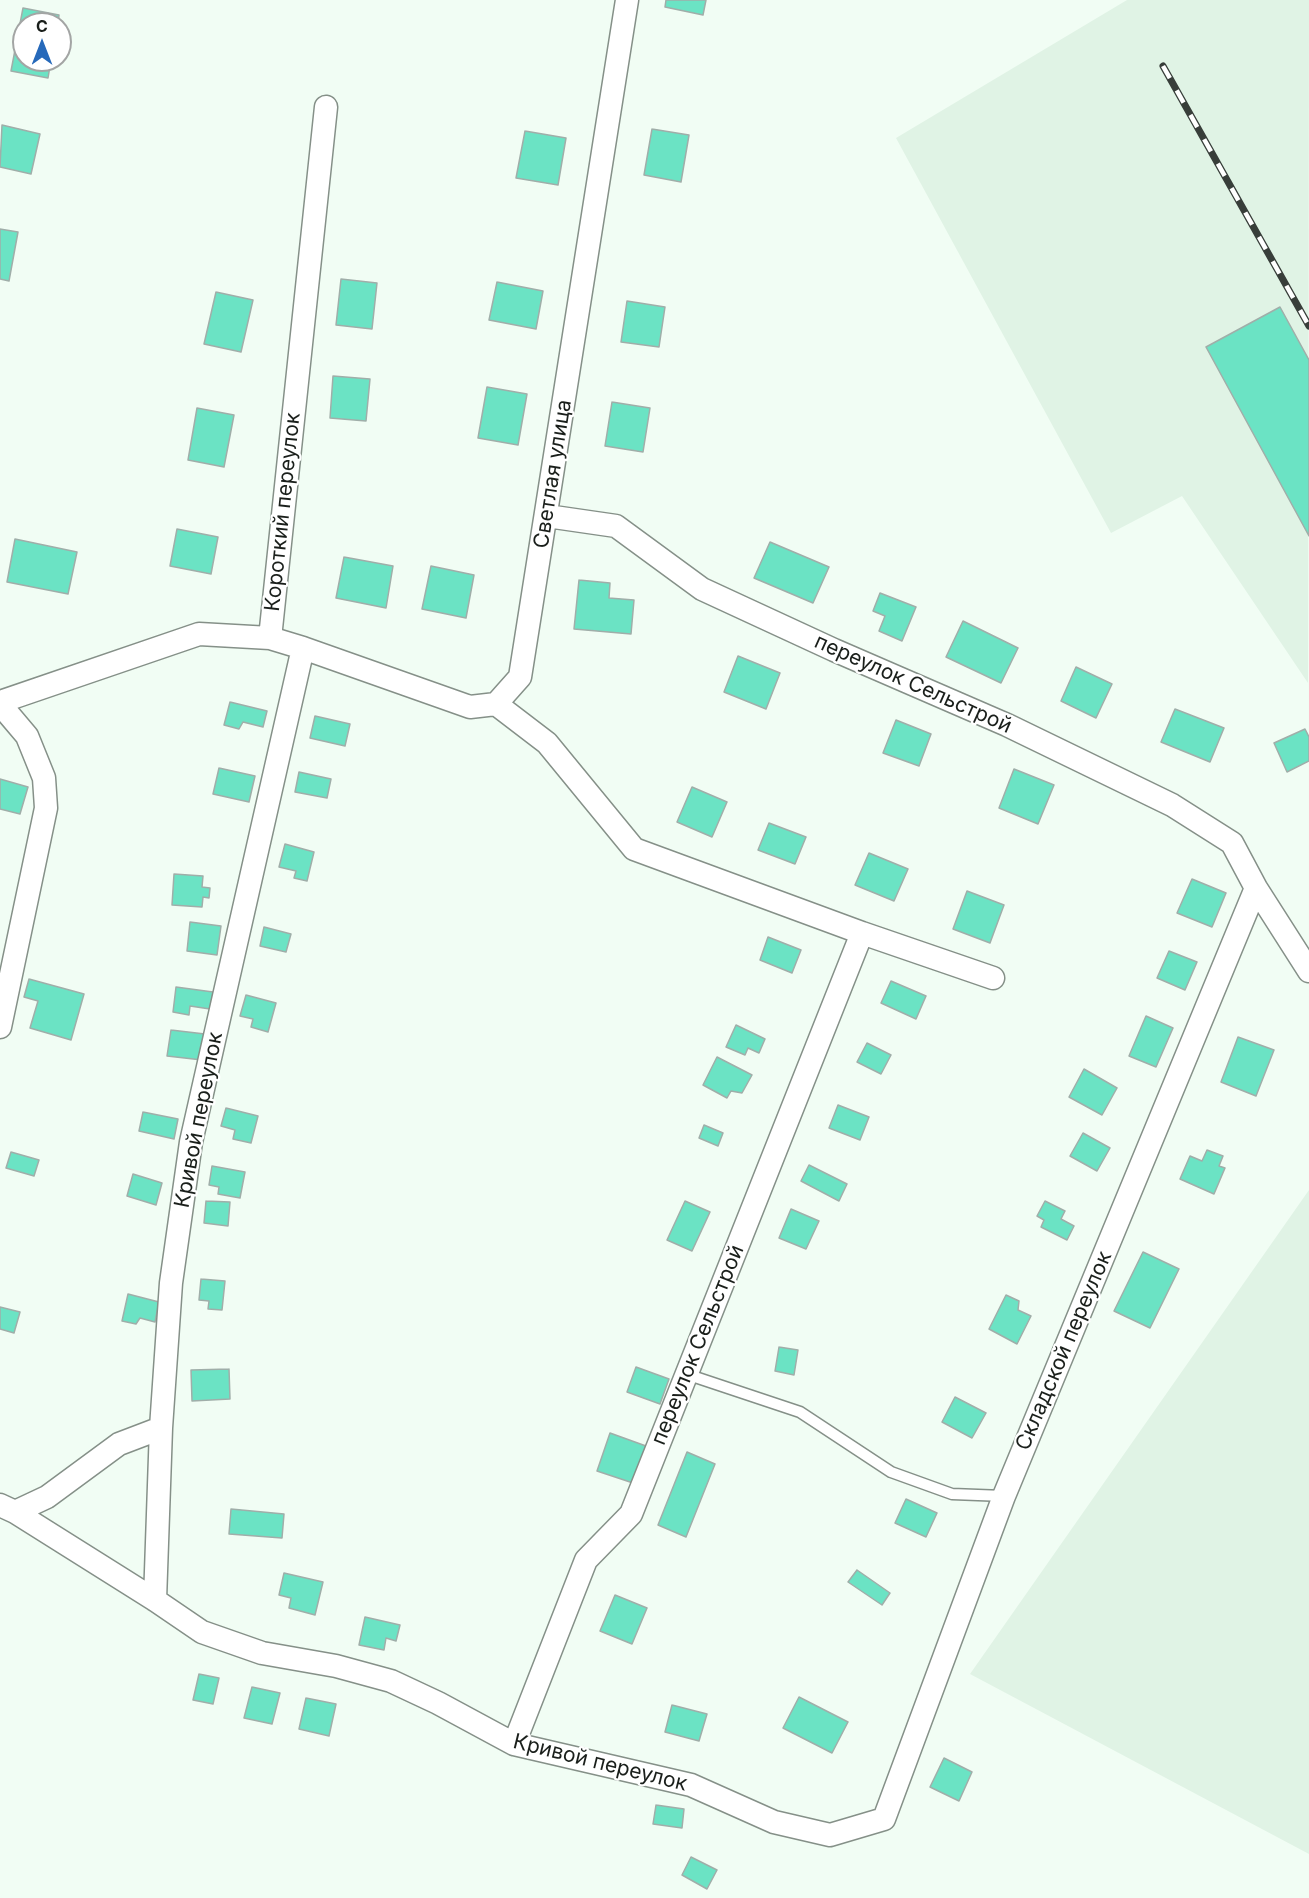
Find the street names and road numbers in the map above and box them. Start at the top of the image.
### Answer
street label: Светлая улица [529,398,577,550]
street label: Короткий переулок [260,411,306,613]
street label: переулок Сельстрой [810,629,1016,739]
street label: Кривой переулок [170,1030,228,1210]
street label: переулок Сельстрой [646,1241,750,1449]
street label: Складской переулок [1011,1248,1117,1454]
street label: Кривой переулок [510,1729,690,1797]

